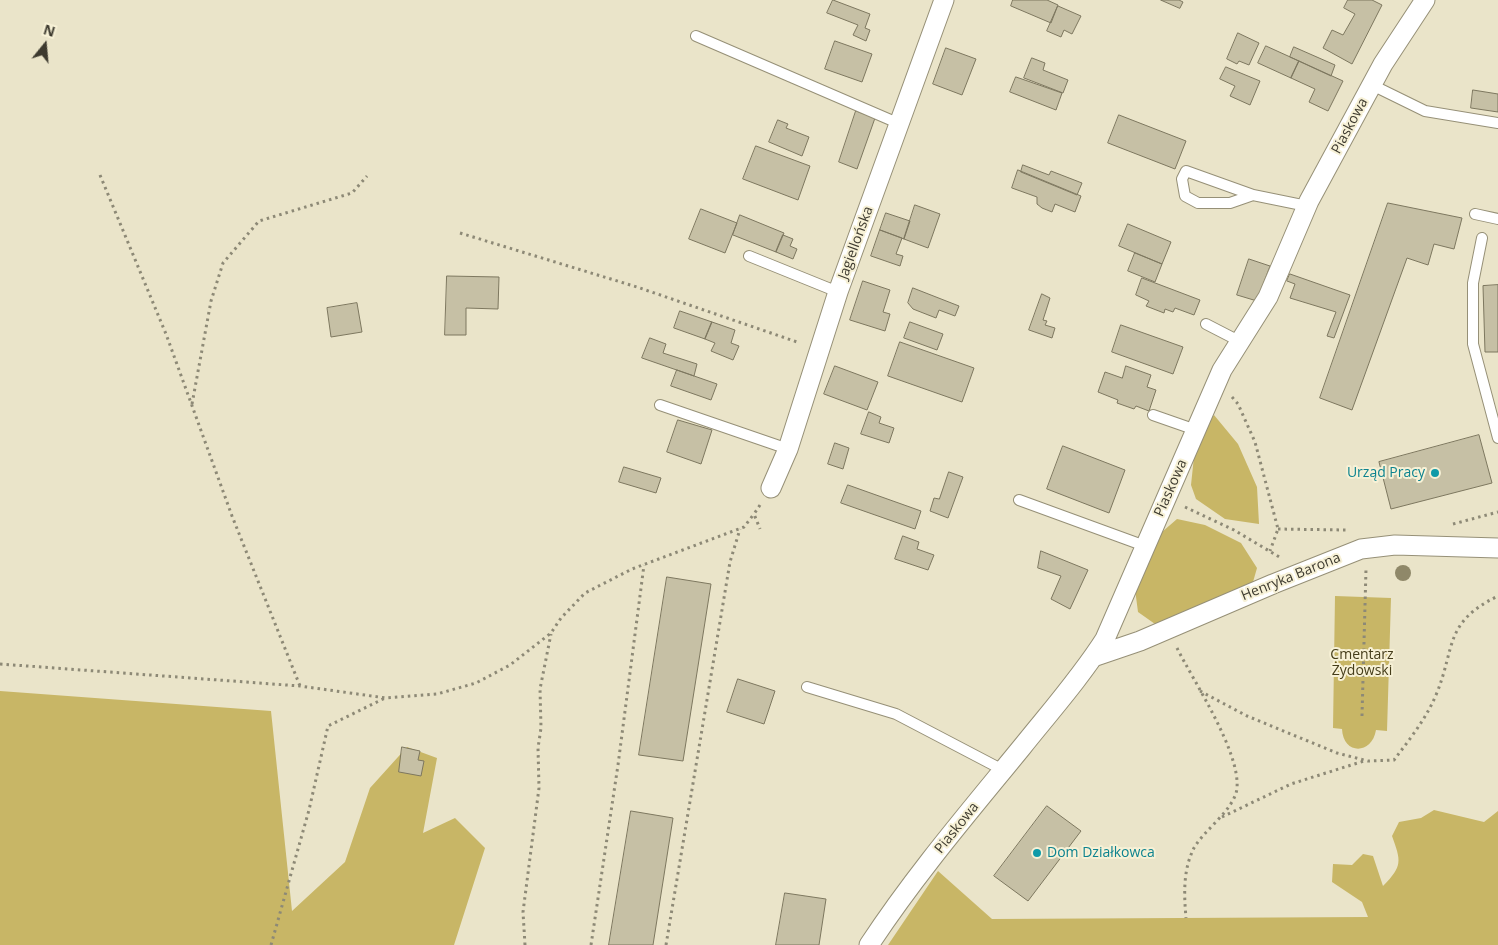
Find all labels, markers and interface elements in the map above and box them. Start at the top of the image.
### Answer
text: N [41,19,58,41]
north arrow [20,20,70,70]
street label: Piaskowa [1328,95,1372,157]
street label: Jagiellońska [835,204,877,282]
street label: Piaskowa [1151,457,1191,519]
place label: Urząd Pracy [1347,465,1425,481]
marker: Urząd Pracy [1429,467,1441,479]
street label: Henryka Barona [1239,549,1343,605]
park label: Cmentarz Żydowski [1330,647,1394,680]
street label: Piaskowa [931,799,983,857]
place label: Dom Działkowca [1047,845,1155,861]
marker: Dom Działkowca [1031,847,1043,859]

